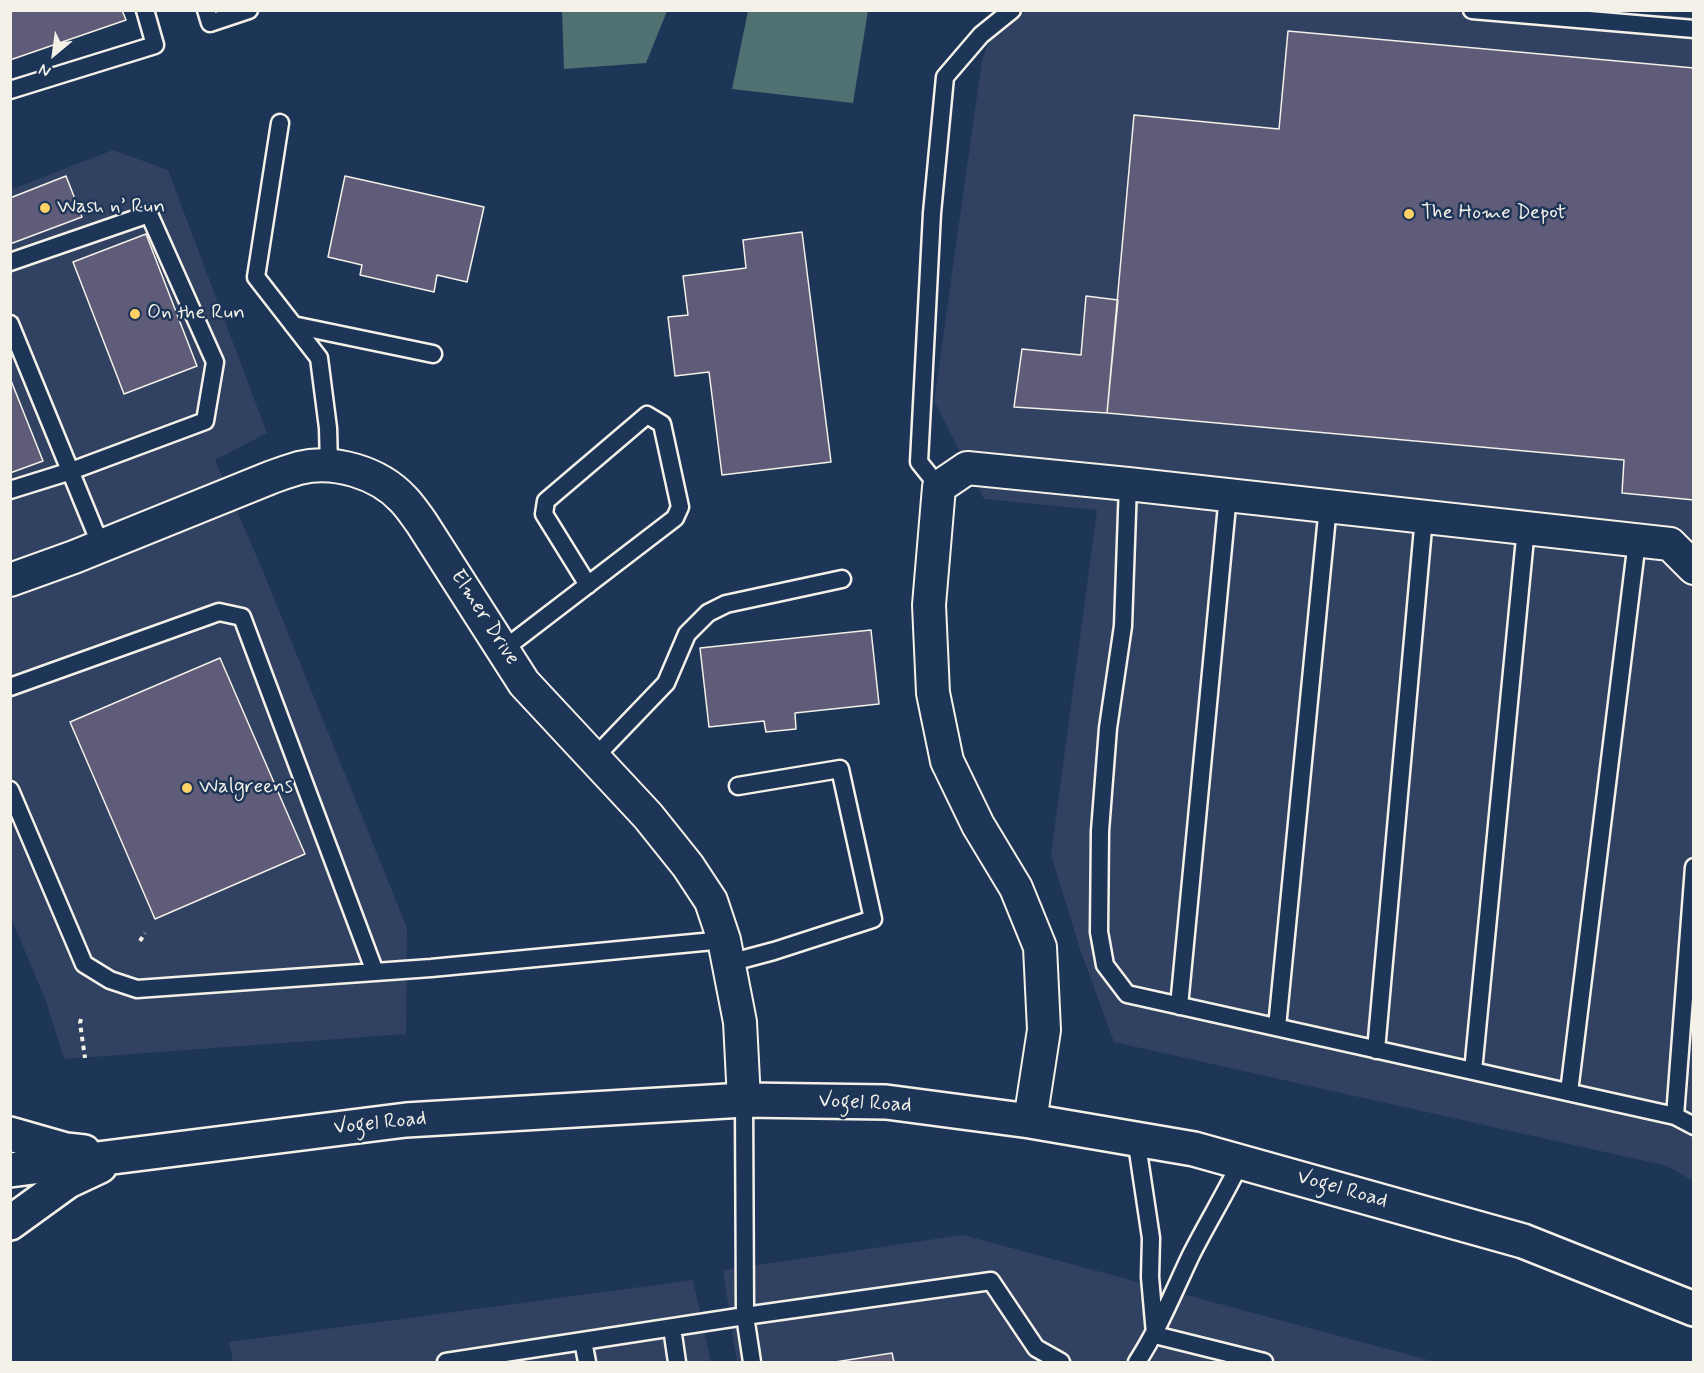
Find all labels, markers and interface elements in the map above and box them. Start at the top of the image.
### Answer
north arrow [24,24,84,84]
text: N [35,58,55,82]
place label: Wash n’ Run [57,195,165,221]
marker: Wash n’ Run [38,201,52,215]
place label: The Home Depot [1421,201,1566,227]
marker: The Home Depot [1402,207,1416,221]
place label: On the Run [147,301,245,327]
marker: On the Run [128,307,142,321]
street label: Elmer Drive [444,566,524,670]
place label: Walgreens [199,775,293,801]
marker: Walgreens [180,781,194,795]
street label: Vogel Road [818,1089,912,1119]
street label: Vogel Road [332,1107,428,1141]
street label: Vogel Road [1294,1165,1390,1215]

